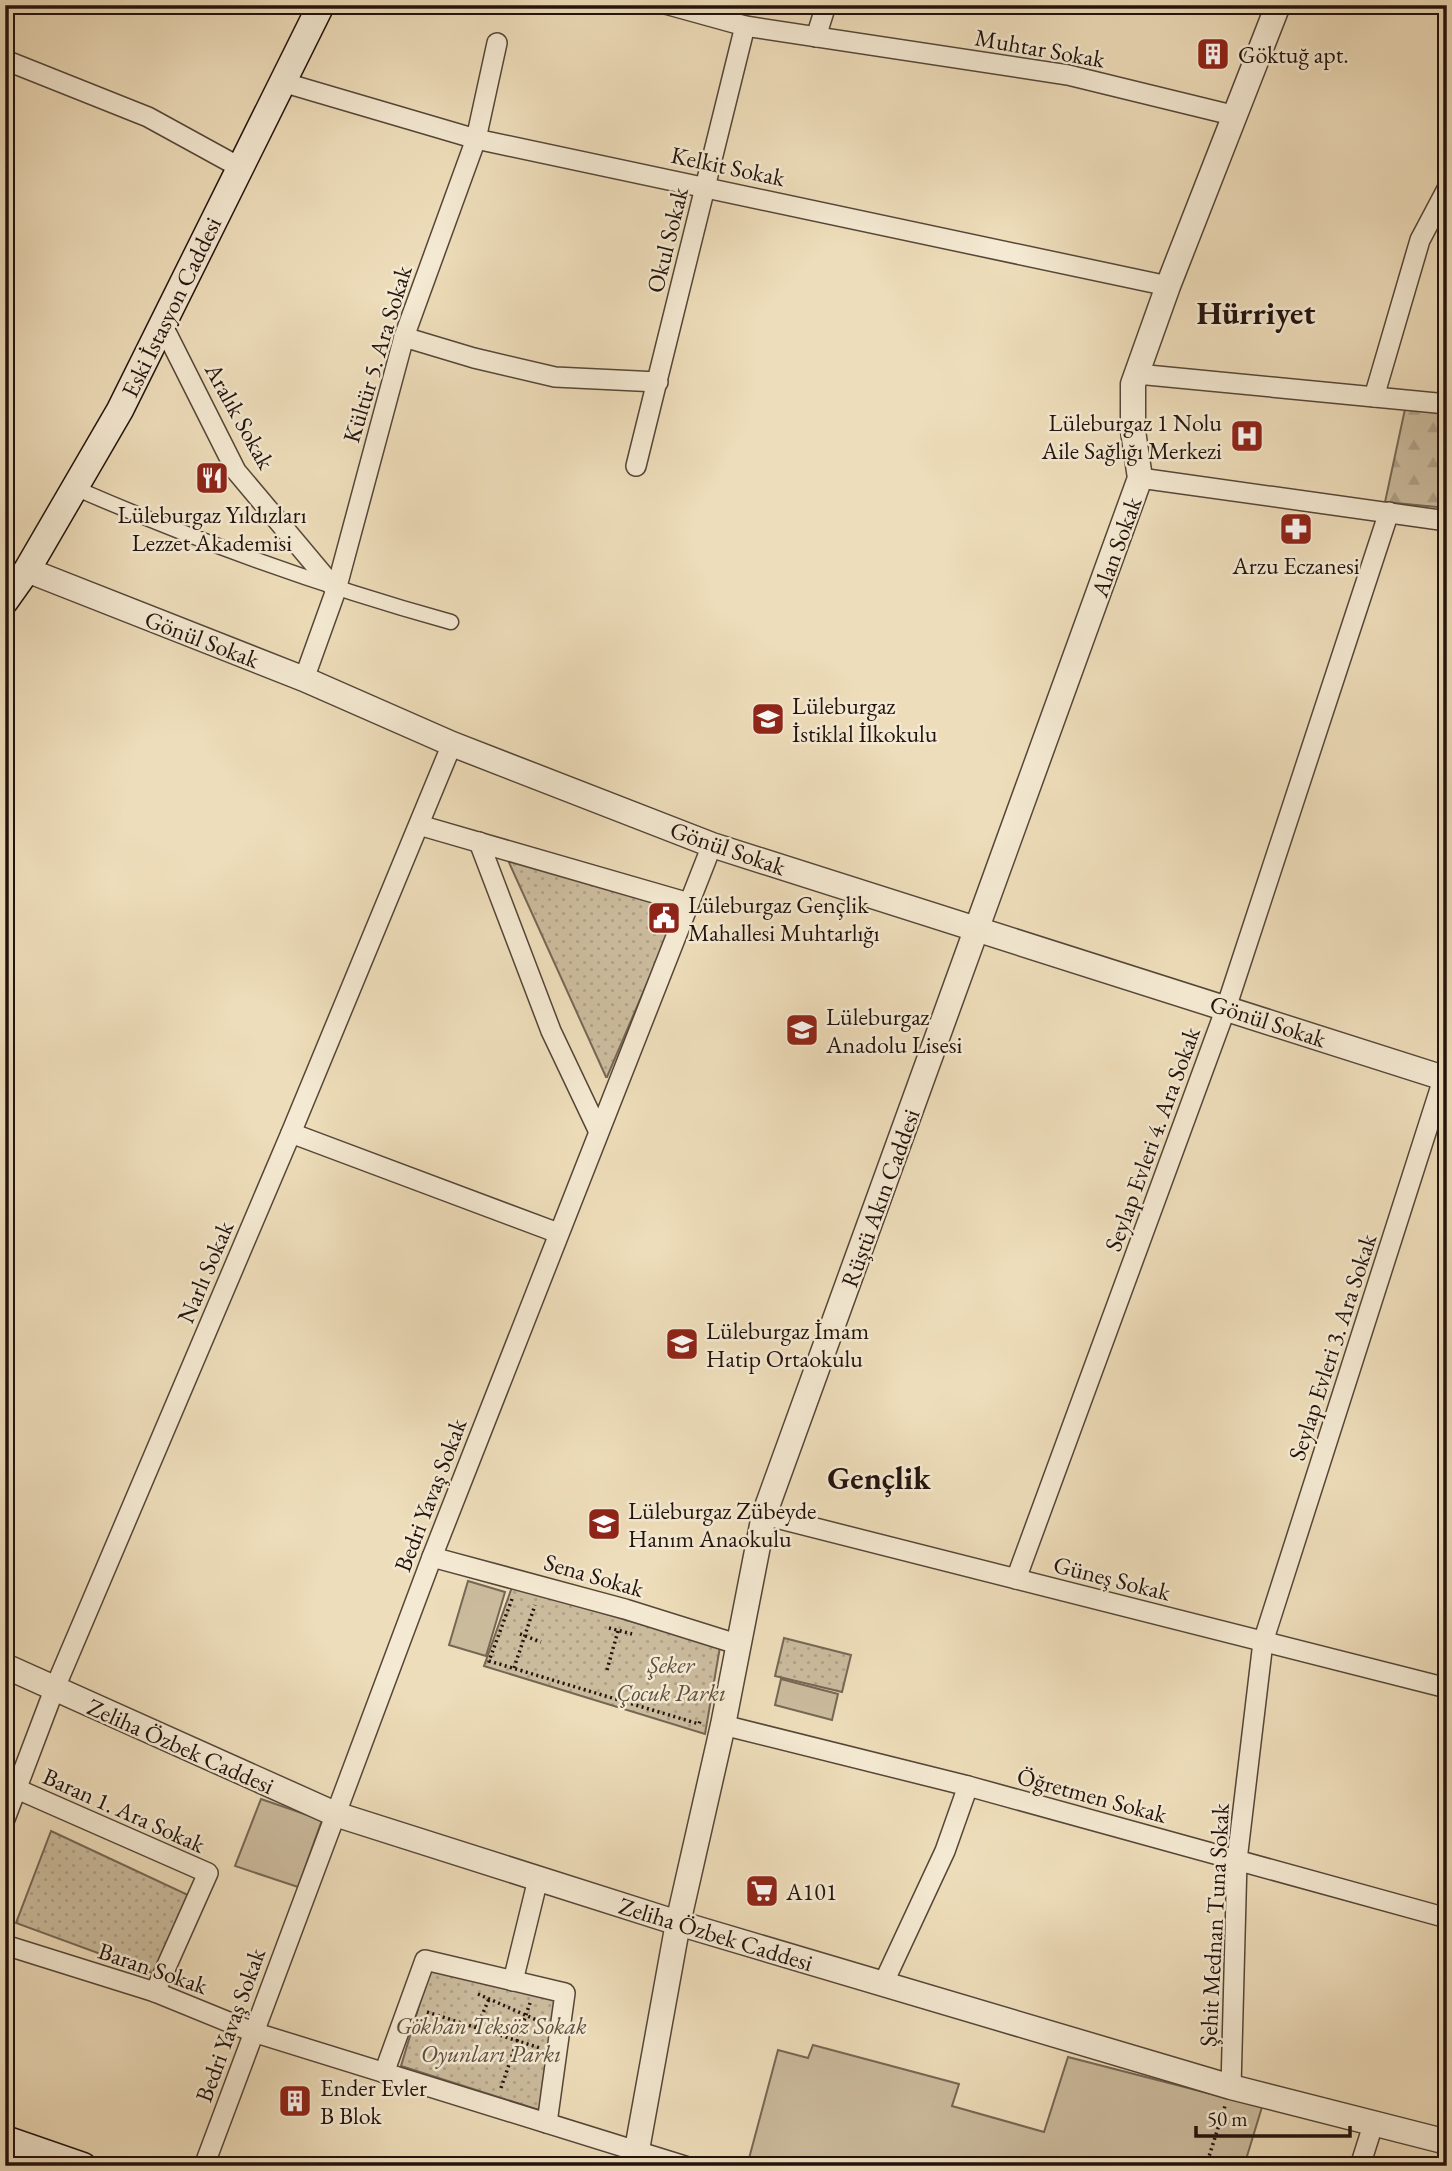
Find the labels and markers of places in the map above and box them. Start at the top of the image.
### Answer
building icon: Göktuğ apt. [1194,35,1232,73]
place label: Göktuğ apt. [1238,39,1349,70]
place label: Lüleburgaz 1 Nolu Aile Sağlığı Merkezi [1041,407,1222,466]
hospital icon: Lüleburgaz 1 Nolu Aile Sağlığı Merkezi [1228,417,1266,455]
restaurant icon: Lüleburgaz Yıldızları Lezzet Akademisi [193,459,231,497]
place label: Lüleburgaz Yıldızları Lezzet Akademisi [117,499,307,558]
pharmacy icon: Arzu Eczanesi [1277,510,1315,548]
place label: Arzu Eczanesi [1231,550,1360,581]
place label: Lüleburgaz İstiklal İlkokulu [792,690,938,749]
school or university icon: Lüleburgaz İstiklal İlkokulu [749,700,787,738]
place label: Lüleburgaz Gençlik Mahallesi Muhtarlığı [688,889,880,948]
public building icon: Lüleburgaz Gençlik Mahallesi Muhtarlığı [645,899,683,937]
place label: Lüleburgaz Anadolu Lisesi [825,1001,962,1060]
school or university icon: Lüleburgaz Anadolu Lisesi [783,1011,821,1049]
place label: Lüleburgaz İmam Hatip Ortaokulu [706,1315,870,1374]
school or university icon: Lüleburgaz İmam Hatip Ortaokulu [663,1325,701,1363]
place label: Lüleburgaz Zübeyde Hanım Anaokulu [628,1495,816,1554]
school or university icon: Lüleburgaz Zübeyde Hanım Anaokulu [585,1505,623,1543]
supermarket icon: A101 [743,1872,781,1910]
place label: A101 [785,1876,837,1907]
place label: Ender Evler B Blok [320,2072,427,2131]
building icon: Ender Evler B Blok [276,2082,314,2120]

